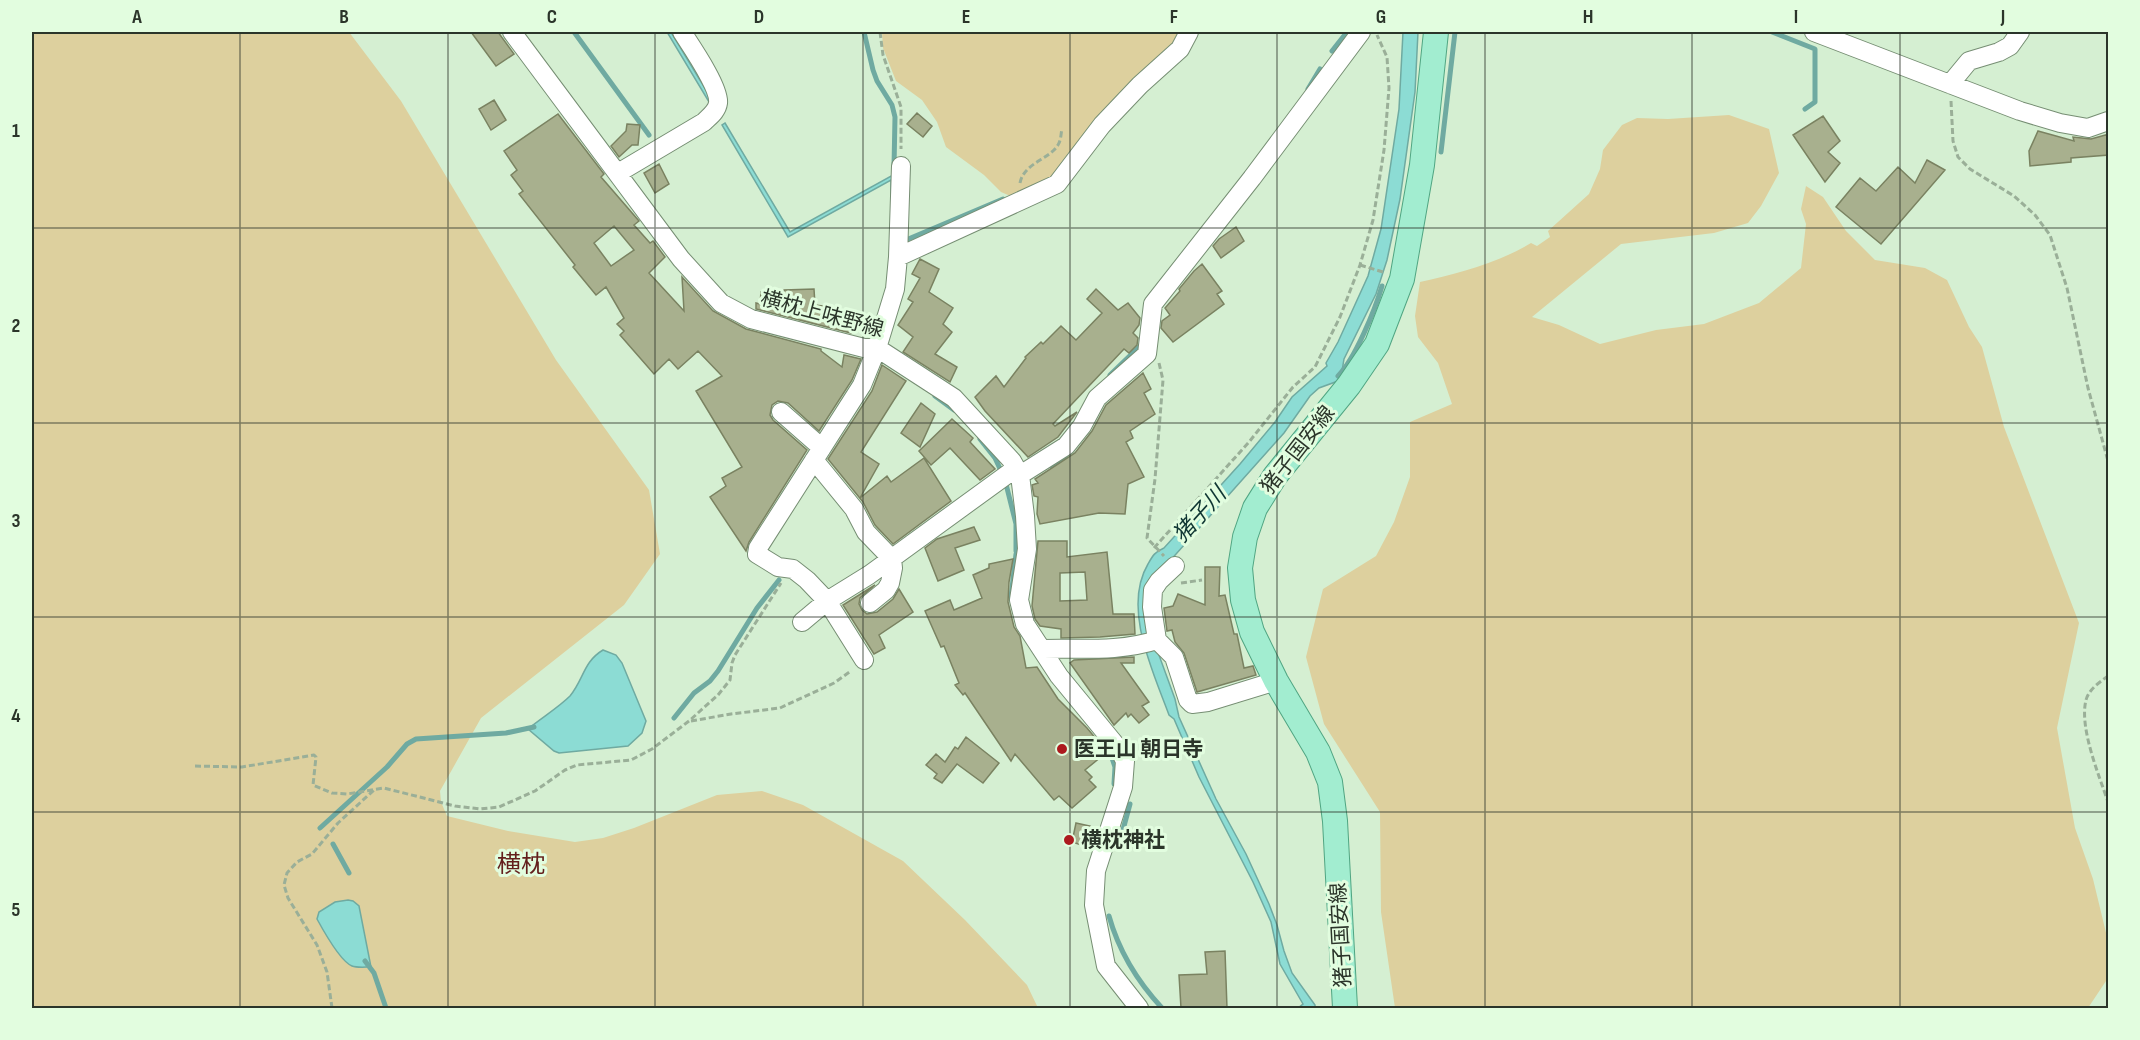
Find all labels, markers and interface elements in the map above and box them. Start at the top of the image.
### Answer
text: A [131,5,142,29]
text: B [339,5,349,29]
text: C [547,5,557,29]
text: D [754,5,764,29]
text: E [962,5,970,29]
text: F [1170,5,1178,29]
text: G [1376,5,1386,29]
text: H [1583,5,1593,29]
text: I [1794,5,1798,29]
text: J [2000,5,2005,29]
text: 1 [12,119,20,143]
street label: 横枕上味野線 [758,286,886,342]
text: 2 [12,314,20,338]
street label: 猪子国安線 [1256,401,1340,499]
water label: 猪子川 [1168,480,1233,549]
text: 3 [12,509,21,533]
text: 4 [11,704,21,728]
place label: 医王山 朝日寺 [1074,737,1203,762]
marker: 医王山 朝日寺 [1055,742,1069,756]
place label: 横枕神社 [1081,828,1165,853]
marker: 横枕神社 [1062,833,1076,847]
district label: 横枕 [497,850,545,879]
street label: 猪子国安線 [1326,882,1356,988]
text: 5 [12,898,21,922]

